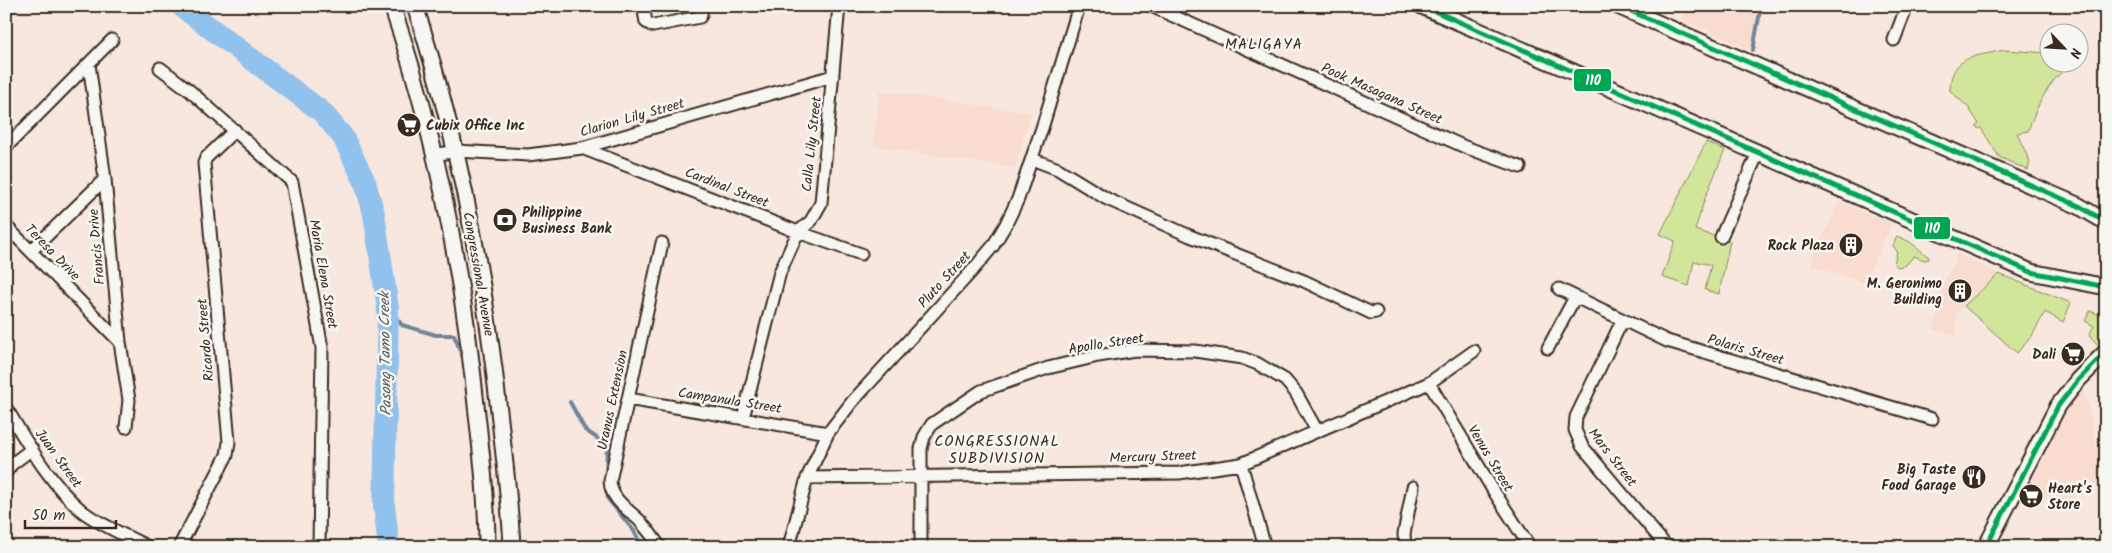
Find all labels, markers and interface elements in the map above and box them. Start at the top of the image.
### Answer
north arrow [2040,22,2090,72]
district label: MALIGAYA [1225,33,1303,57]
text: N [2063,44,2087,62]
street label: Pook Masagana Street [1317,57,1446,131]
line badge: 110 [1573,68,1612,92]
text: 110 [1585,70,1602,92]
street label: Clarion Lily Street [577,92,688,143]
street label: Calla Lily Street [796,95,828,193]
supermarket icon: Cubix Office Inc [396,112,422,138]
place label: Cubix Office Inc [426,115,525,137]
street label: Cardinal Street [681,162,772,214]
place label: Philippine Business Bank [522,202,612,240]
street label: Francis Drive [83,207,111,286]
bank icon: Philippine Business Bank [492,207,518,233]
street label: Congressional Avenue [456,210,500,339]
line badge: 110 [1913,216,1951,240]
street label: Maria Elena Street [303,218,344,331]
text: 110 [1924,218,1941,240]
street label: Teresa Drive [19,219,86,287]
building icon: Rock Plaza [1838,232,1864,258]
place label: Rock Plaza [1768,235,1834,257]
street label: Pluto Street [913,246,977,313]
place label: M. Geronimo Building [1867,273,1943,311]
building icon: M. Geronimo Building [1947,278,1973,304]
water label: Pasong Tamo Creek [373,290,399,416]
street label: Ricardo Street [191,297,221,382]
street label: Apollo Street [1067,327,1146,361]
street label: Polaris Street [1705,328,1787,372]
supermarket icon: Dali [2060,341,2086,367]
place label: Dali [2032,344,2056,366]
street label: Uranus Extension [592,348,634,452]
street label: Campanula Street [676,382,784,420]
street label: Venus Street [1461,421,1519,497]
street label: Juan Street [29,424,88,493]
street label: Mars Street [1582,424,1643,492]
district label: CONGRESSIONAL SUBDIVISION [934,430,1060,471]
street label: Mercury Street [1109,444,1198,470]
place label: Big Taste Food Garage [1881,459,1956,497]
restaurant icon: Big Taste Food Garage [1961,464,1987,490]
place label: Heart's Store [2048,478,2093,516]
supermarket icon: Heart's Store [2018,483,2044,509]
scale bar [25,498,116,530]
text: 50 m [32,504,66,528]

